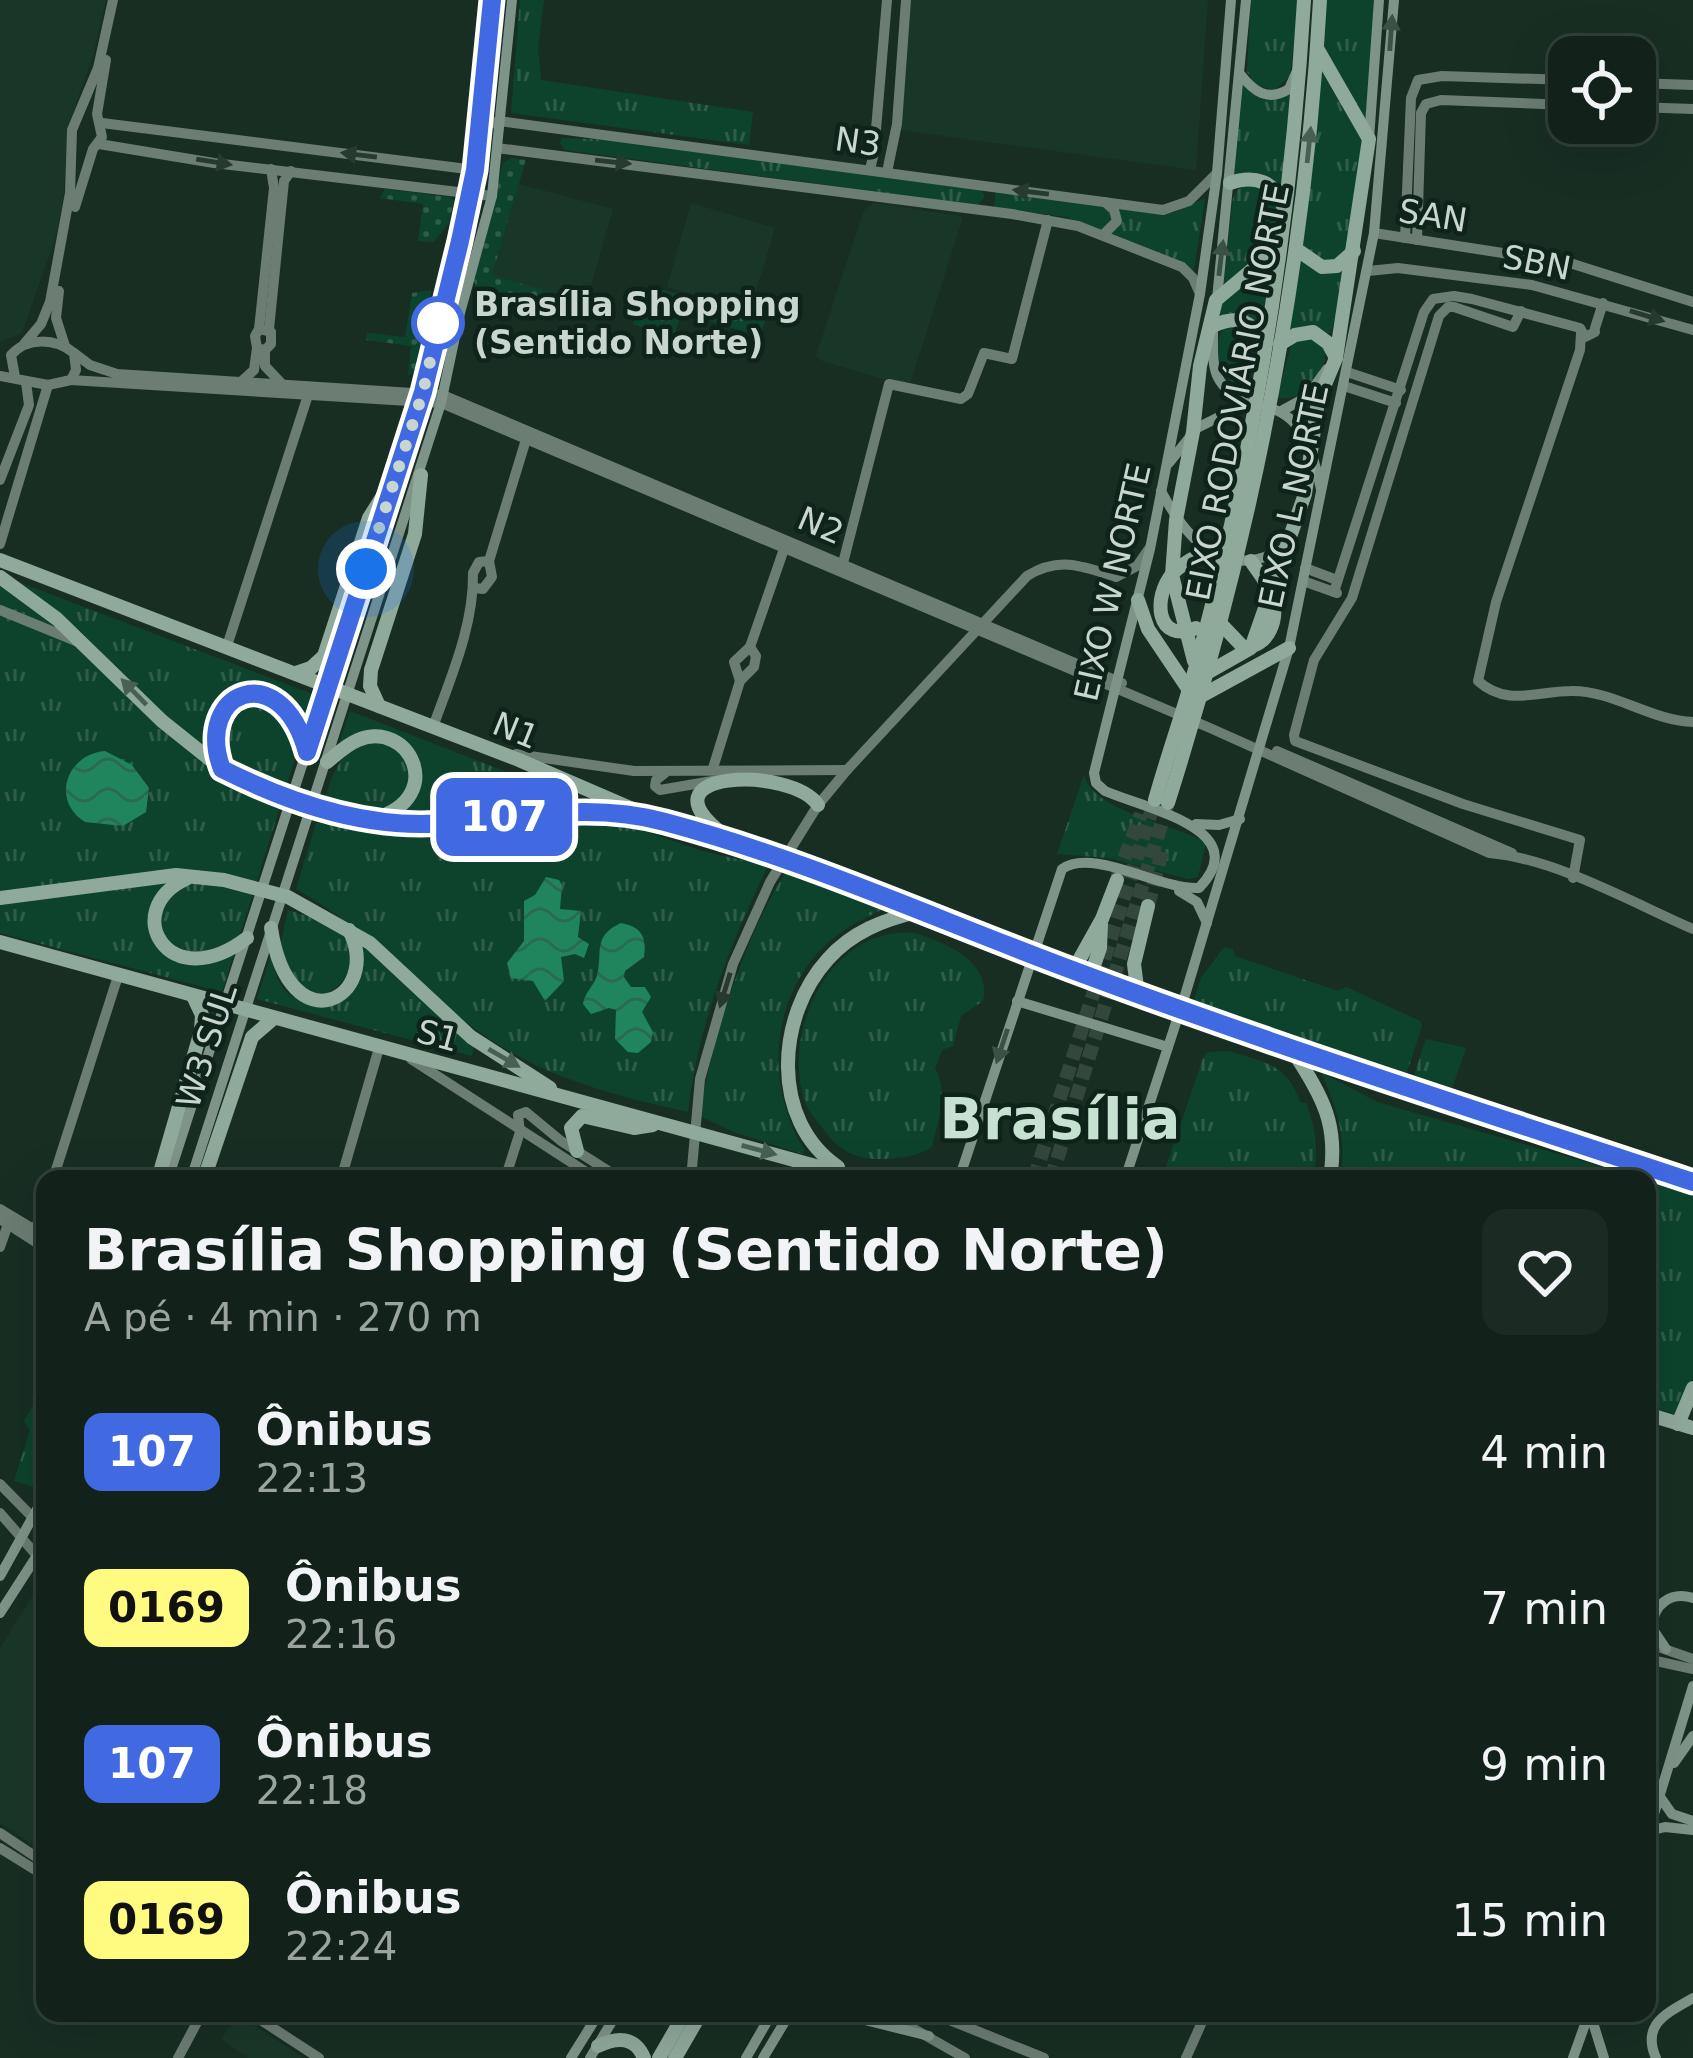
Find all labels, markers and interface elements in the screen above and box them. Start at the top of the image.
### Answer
one-way arrow [1382,14,1401,51]
map controls [1548,36,1656,144]
button: locate [1548,36,1656,144]
street label: N3 [833,119,883,164]
one-way arrow [1300,126,1319,164]
one-way arrow [340,146,377,165]
one-way arrow [595,152,632,171]
one-way arrow [196,153,234,171]
street label: EIXO RODOVIÁRIO NORTE [1177,180,1297,604]
one-way arrow [1012,182,1049,201]
street label: SAN [1396,191,1470,240]
street label: SBN [1500,237,1574,288]
one-way arrow [1212,238,1231,276]
place label: Brasília Shopping (Sentido Norte) [474,285,801,362]
marker: Brasília Shopping (Sentido Norte) [413,298,463,348]
one-way arrow [1629,308,1666,326]
street label: EIXO L NORTE [1251,380,1336,612]
street label: EIXO W NORTE [1066,459,1159,705]
street label: N2 [792,499,849,552]
your location [336,539,396,599]
one-way arrow [120,678,148,706]
street label: N1 [487,704,544,757]
line badge: 107 [435,778,573,856]
text: 107 [460,792,548,841]
one-way arrow [714,972,733,1009]
street label: W3 SUL [168,979,245,1113]
street label: S1 [413,1011,463,1060]
one-way arrow [992,1028,1011,1065]
one-way arrow [487,1046,521,1067]
district label: Brasília [939,1086,1181,1152]
one-way arrow [741,1142,778,1161]
button: heart [1482,1209,1608,1335]
text: Brasília Shopping (Sentido Norte) [84,1217,1168,1283]
text: A pé · 4 min · 270 m [84,1295,482,1340]
text: Ônibus [256,1403,432,1456]
text: 4 min [1480,1426,1608,1479]
text: 107 [108,1427,196,1476]
text: 22:13 [256,1456,368,1501]
text: Ônibus [285,1559,462,1612]
text: 7 min [1480,1582,1608,1635]
text: 0169 [108,1583,225,1632]
text: 22:16 [285,1612,397,1657]
text: Ônibus [256,1715,432,1768]
text: 9 min [1480,1738,1608,1791]
text: 107 [108,1739,196,1788]
text: 22:18 [256,1768,368,1813]
text: Ônibus [285,1871,462,1924]
text: 15 min [1452,1894,1608,1947]
text: 0169 [108,1895,225,1944]
text: 22:24 [285,1924,397,1969]

